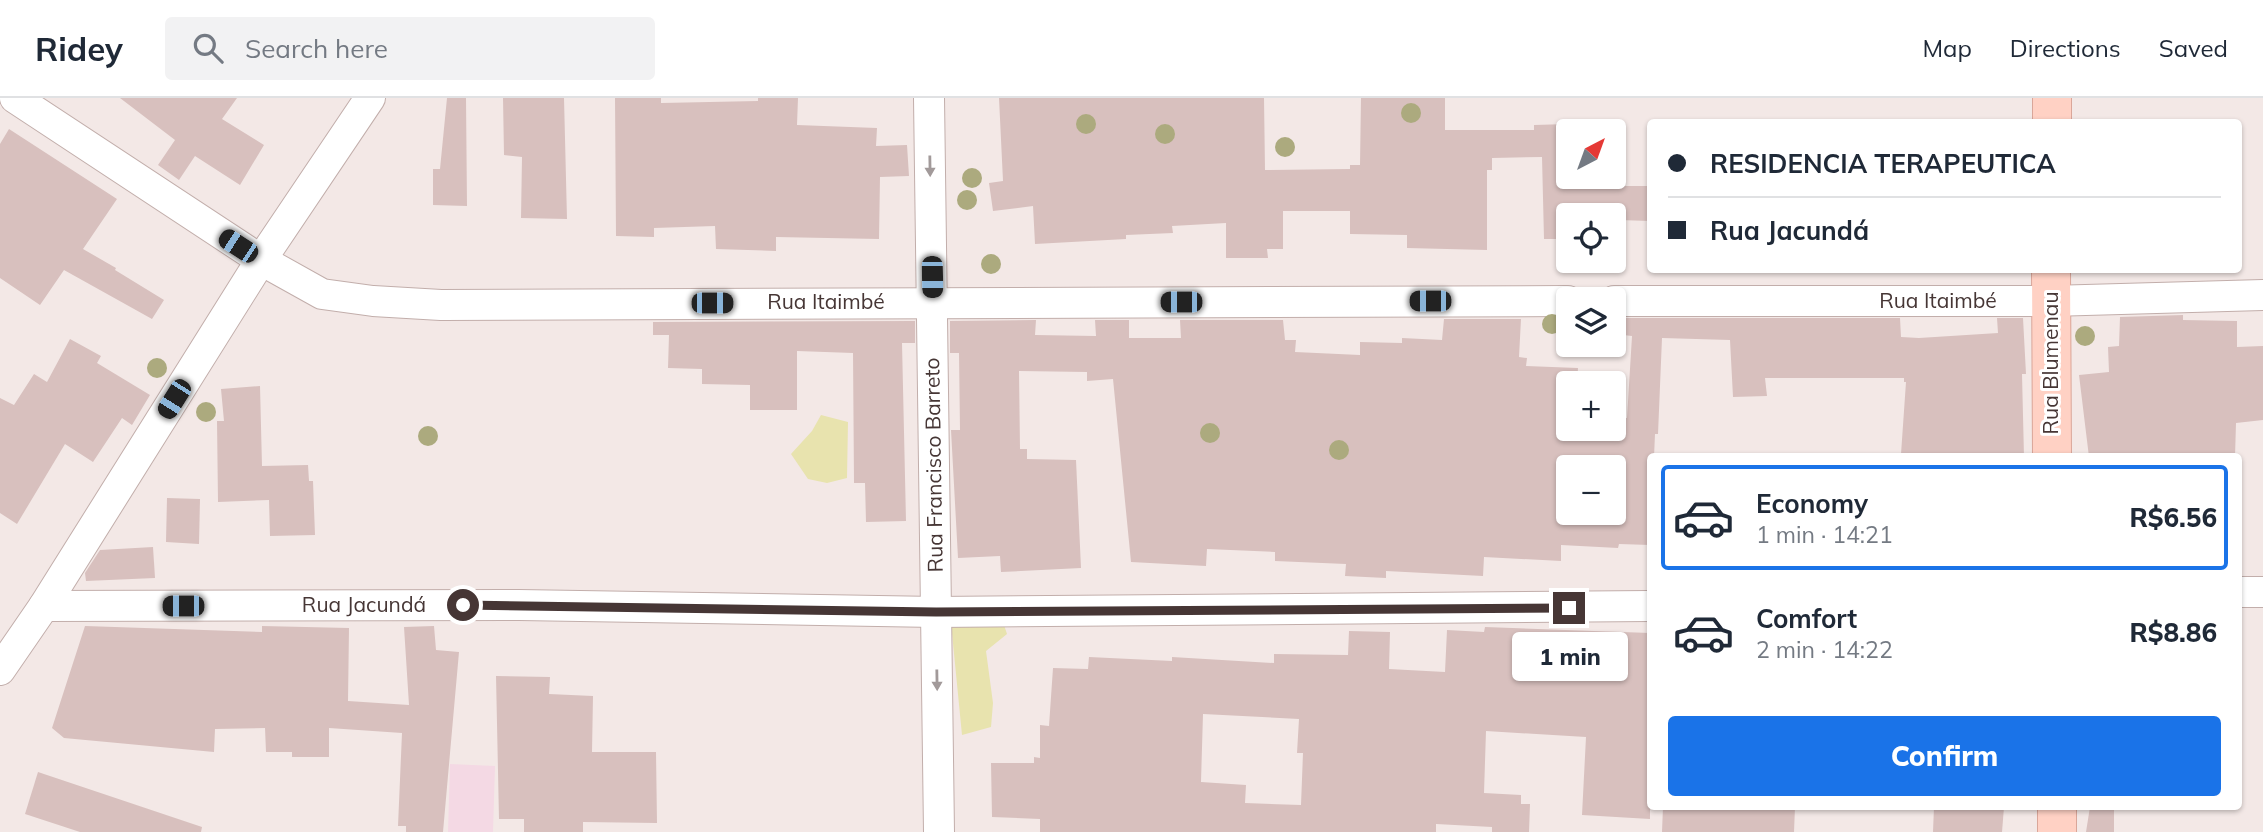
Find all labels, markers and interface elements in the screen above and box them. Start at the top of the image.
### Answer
search box [165,17,655,80]
text: Ridey [35,28,123,69]
icon: search [189,29,227,67]
text: Search here [245,32,388,65]
text: Map [1922,33,1972,63]
text: Directions [2010,33,2121,63]
text: Saved [2159,33,2228,63]
north arrow [1556,119,1626,189]
map controls [1556,119,1626,525]
text: RESIDENCIA TERAPEUTICA [1710,147,2056,180]
one-way arrow [924,155,936,177]
button: locate [1556,203,1626,273]
text: Rua Jacundá [1710,214,1869,247]
car [215,226,262,266]
car [922,256,943,298]
button: layers [1556,287,1626,357]
street label: Rua Itaimbé [1879,287,1997,313]
street label: Rua Itaimbé [767,288,885,314]
car [1410,291,1452,312]
street label: Rua Blumenau [2037,291,2063,435]
car [1161,292,1203,313]
car [692,293,734,314]
street label: Rua Francisco Barreto [918,357,948,573]
button: + [1556,371,1626,441]
car [154,376,195,422]
button: − [1556,455,1626,525]
icon: car [1672,486,1735,549]
text: Economy [1756,487,1868,520]
text: R$6.56 [2129,501,2217,534]
text: 1 min · 14:21 [1756,520,1893,549]
route start [447,589,479,621]
street label: Rua Jacundá [302,591,426,617]
route end [1553,592,1585,624]
car [163,596,205,617]
icon: car [1672,601,1735,664]
text: Comfort [1756,602,1857,635]
text: R$8.86 [2129,616,2217,649]
callout: 1 min [1511,632,1627,682]
text: 2 min · 14:22 [1756,635,1893,664]
text: 1 min [1539,642,1601,671]
one-way arrow [931,669,943,691]
button: Confirm [1668,716,2221,796]

